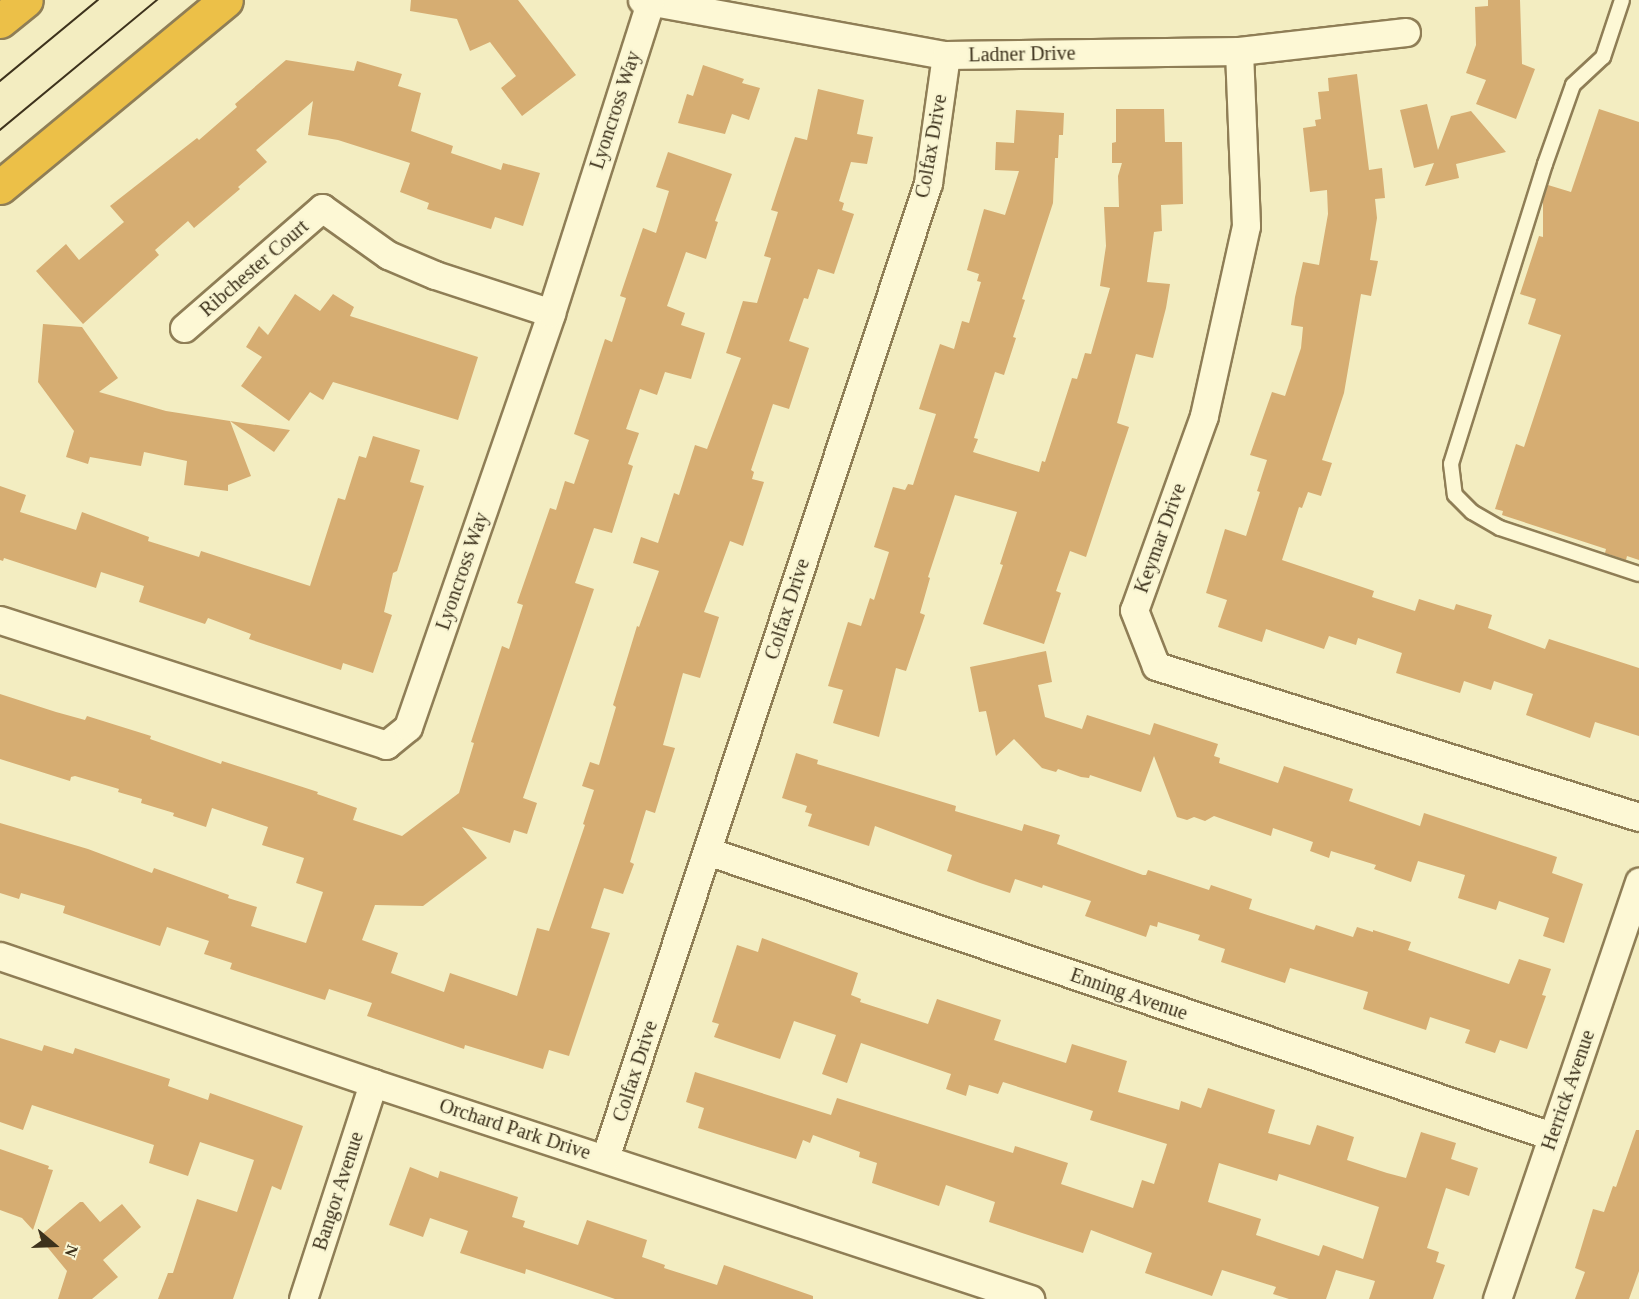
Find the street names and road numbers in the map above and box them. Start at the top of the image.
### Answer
street label: Ladner Drive [968,41,1076,67]
street label: Lyoncross Way [585,48,645,172]
street label: Colfax Drive [910,92,952,200]
street label: Ribchester Court [195,214,313,322]
street label: Keymar Drive [1129,480,1191,596]
street label: Lyoncross Way [431,509,493,633]
street label: Colfax Drive [759,555,815,663]
street label: Enning Avenue [1067,963,1191,1025]
street label: Colfax Drive [607,1017,663,1125]
street label: Herrick Avenue [1536,1026,1600,1154]
street label: Orchard Park Drive [436,1093,594,1165]
street label: Bangor Avenue [307,1128,369,1254]

